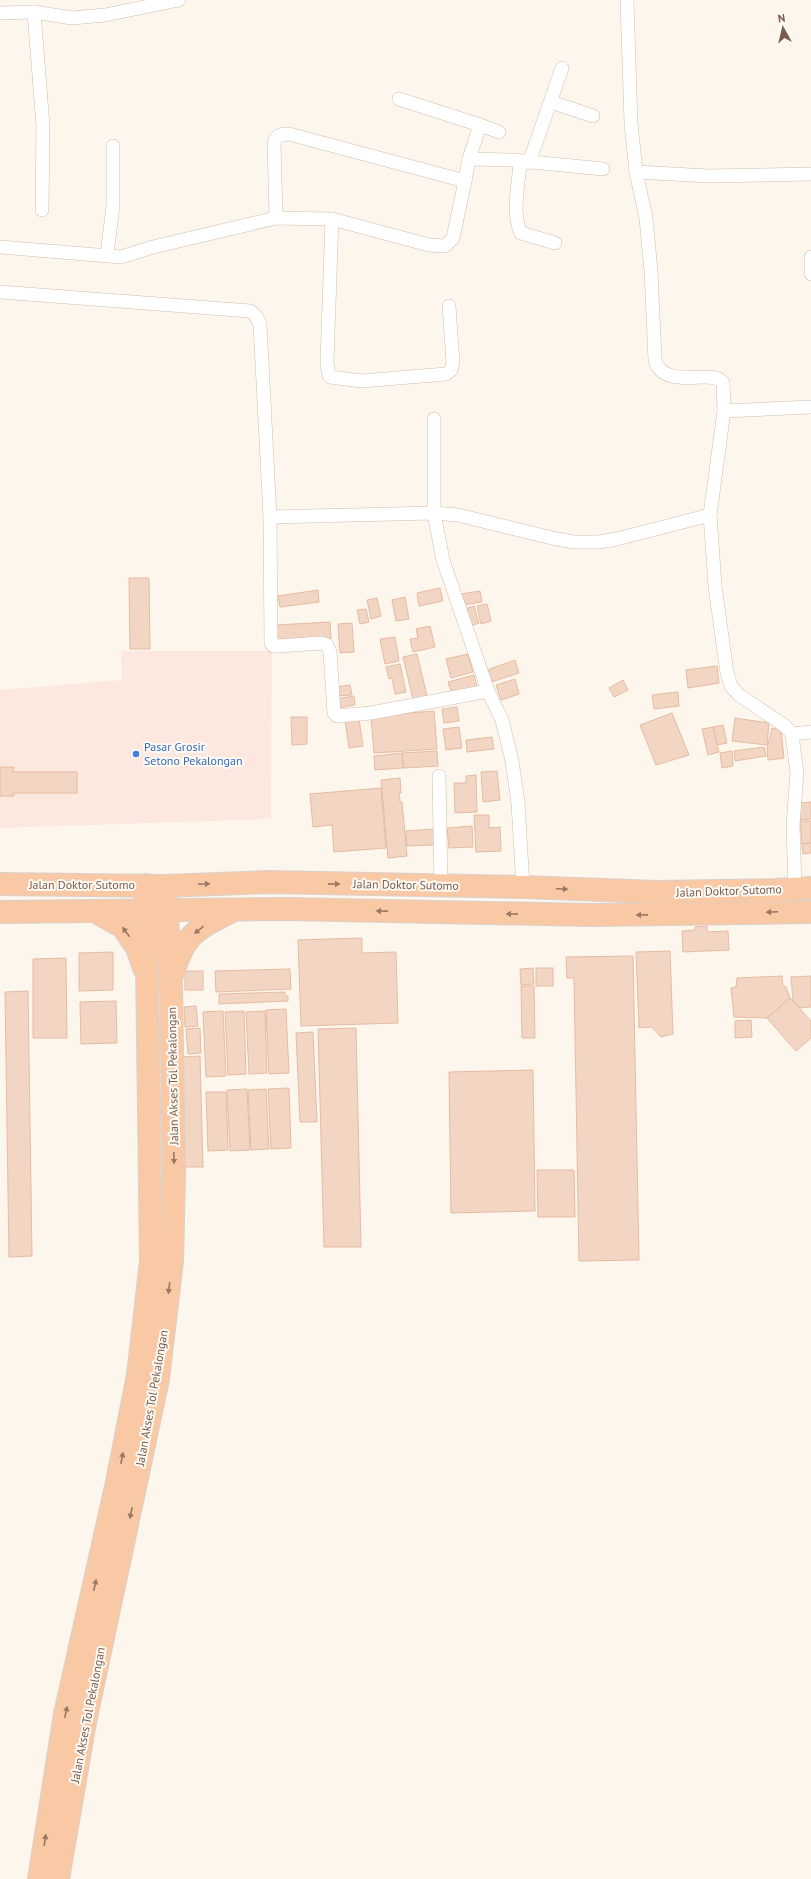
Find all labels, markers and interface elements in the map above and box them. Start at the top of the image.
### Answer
north arrow [763,8,803,48]
text: N [777,11,786,26]
place label: Pasar Grosir Setono Pekalongan [144,739,243,768]
marker: Pasar Grosir Setono Pekalongan [131,749,141,759]
street label: Jalan Doktor Sutomo [352,876,459,893]
street label: Jalan Doktor Sutomo [28,877,135,892]
one-way arrow [328,880,340,887]
one-way arrow [198,881,210,888]
street label: Jalan Doktor Sutomo [675,881,782,900]
one-way arrow [556,885,568,892]
one-way arrow [375,908,388,914]
one-way arrow [766,909,778,916]
one-way arrow [506,910,518,917]
one-way arrow [636,911,648,918]
one-way arrow [121,926,130,937]
one-way arrow [193,926,204,934]
street label: Jalan Akses Tol Pekalongan [164,1007,181,1146]
one-way arrow [171,1152,177,1165]
one-way arrow [166,1282,172,1294]
street label: Jalan Akses Tol Pekalongan [132,1329,171,1468]
one-way arrow [119,1452,125,1464]
one-way arrow [127,1507,133,1519]
one-way arrow [92,1579,98,1592]
street label: Jalan Akses Tol Pekalongan [67,1646,108,1785]
one-way arrow [63,1706,69,1718]
one-way arrow [42,1834,48,1847]

